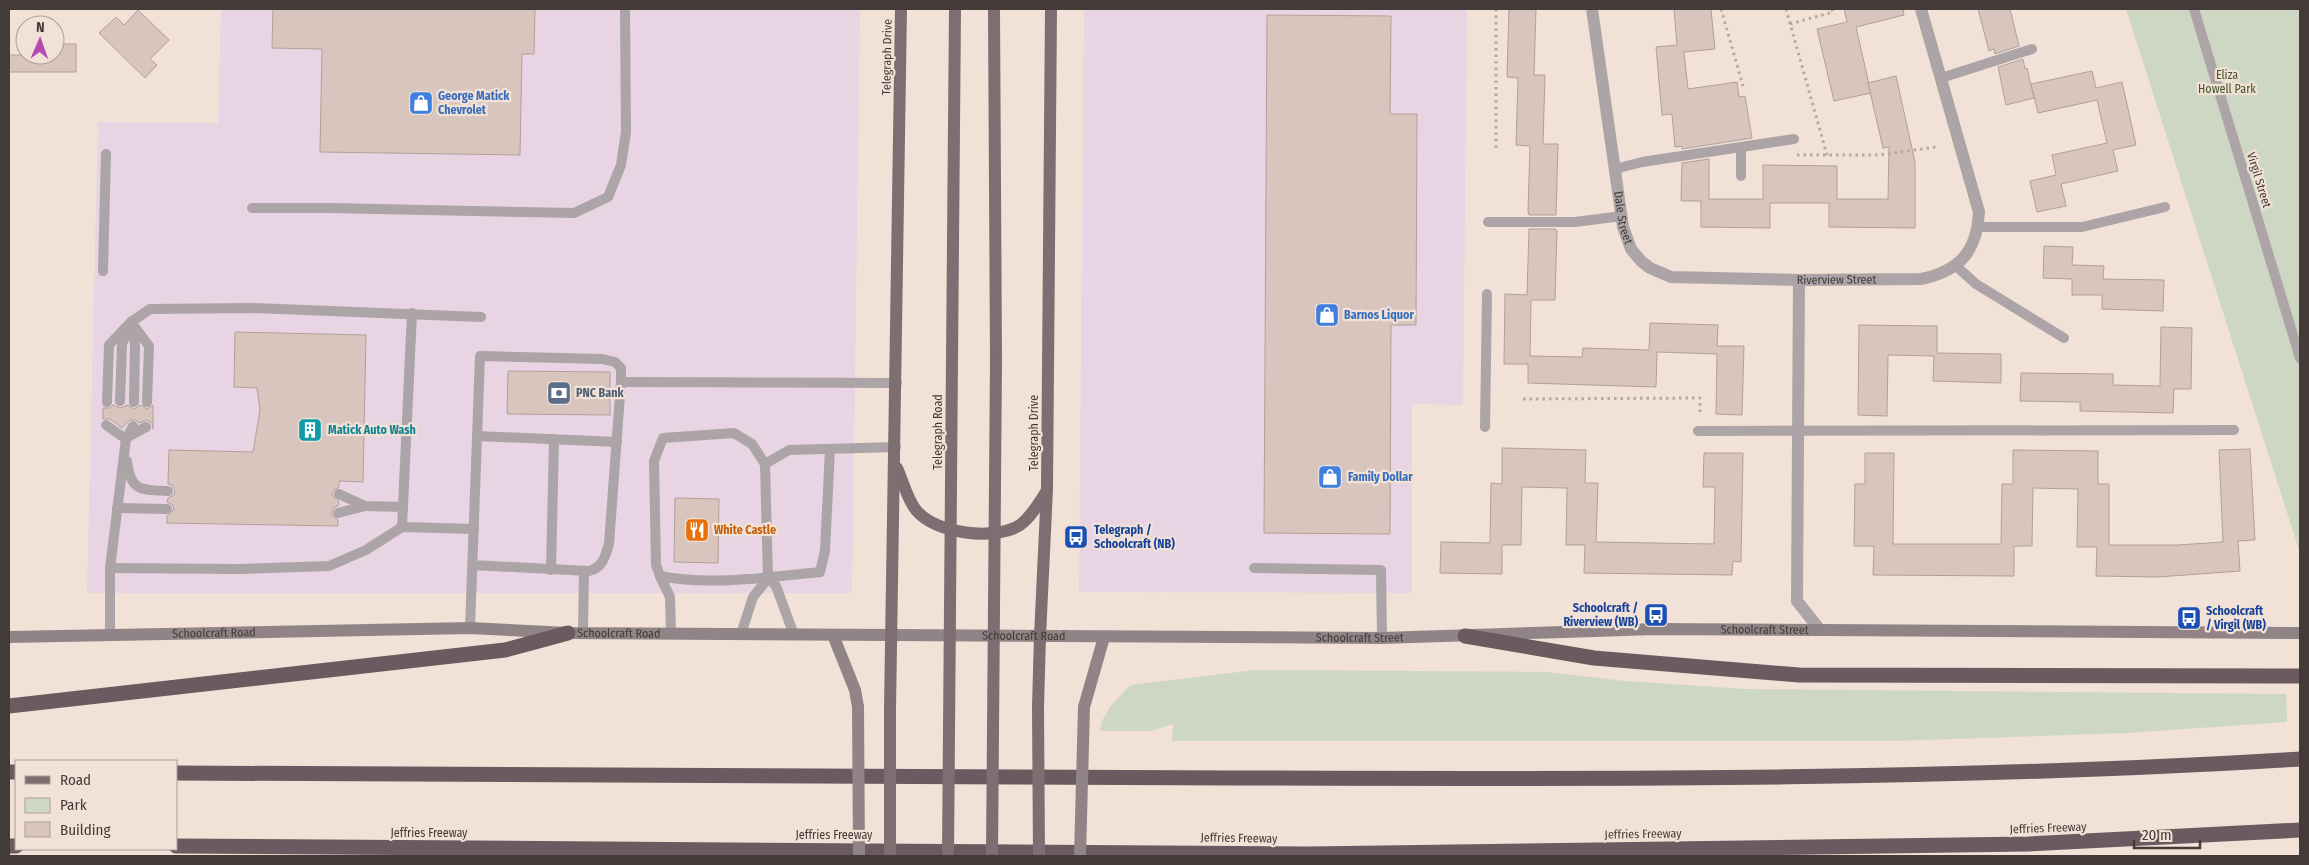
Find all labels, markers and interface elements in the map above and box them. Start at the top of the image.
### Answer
north arrow [15,15,65,65]
text: N [36,19,45,36]
street label: Telegraph Drive [879,19,895,95]
park label: Eliza Howell Park [2198,68,2256,96]
place label: George Matick Chevrolet [438,89,510,117]
shop icon: George Matick Chevrolet [408,90,434,116]
street label: Virgil Street [2244,151,2274,210]
street label: Dale Street [1611,190,1636,246]
street label: Riverview Street [1797,272,1876,287]
shop icon: Barnos Liquor [1314,302,1340,328]
place label: Barnos Liquor [1344,308,1414,322]
bank icon: PNC Bank [546,380,572,406]
place label: PNC Bank [576,386,624,400]
street label: Telegraph Road [931,394,945,470]
street label: Telegraph Drive [1027,395,1041,471]
building icon: Matick Auto Wash [297,417,323,443]
place label: Matick Auto Wash [328,423,416,437]
shop icon: Family Dollar [1317,464,1343,490]
place label: Family Dollar [1348,470,1413,484]
restaurant icon: White Castle [684,517,710,543]
place label: White Castle [714,523,776,537]
place label: Telegraph / Schoolcraft (NB) [1094,523,1175,551]
bus stop icon: Telegraph / Schoolcraft (NB) [1063,524,1089,550]
place label: Schoolcraft / Riverview (WB) [1563,601,1638,629]
bus stop icon: Schoolcraft / Riverview (WB) [1643,602,1669,628]
place label: Schoolcraft / Virgil (WB) [2206,604,2266,632]
bus stop icon: Schoolcraft / Virgil (WB) [2176,605,2202,631]
street label: Schoolcraft Street [1721,622,1809,637]
street label: Schoolcraft Road [172,625,256,641]
street label: Schoolcraft Road [577,626,661,641]
street label: Schoolcraft Road [982,629,1066,643]
street label: Schoolcraft Street [1316,630,1404,645]
legend [15,760,178,850]
text: Road [60,771,91,789]
text: Park [60,796,87,814]
scale bar [2134,818,2200,850]
street label: Jeffries Freeway [2009,820,2087,836]
text: Building [60,821,111,839]
street label: Jeffries Freeway [391,826,468,840]
street label: Jeffries Freeway [1604,826,1682,842]
text: 20 m [2142,826,2172,844]
street label: Jeffries Freeway [796,828,873,842]
street label: Jeffries Freeway [1200,830,1278,846]

